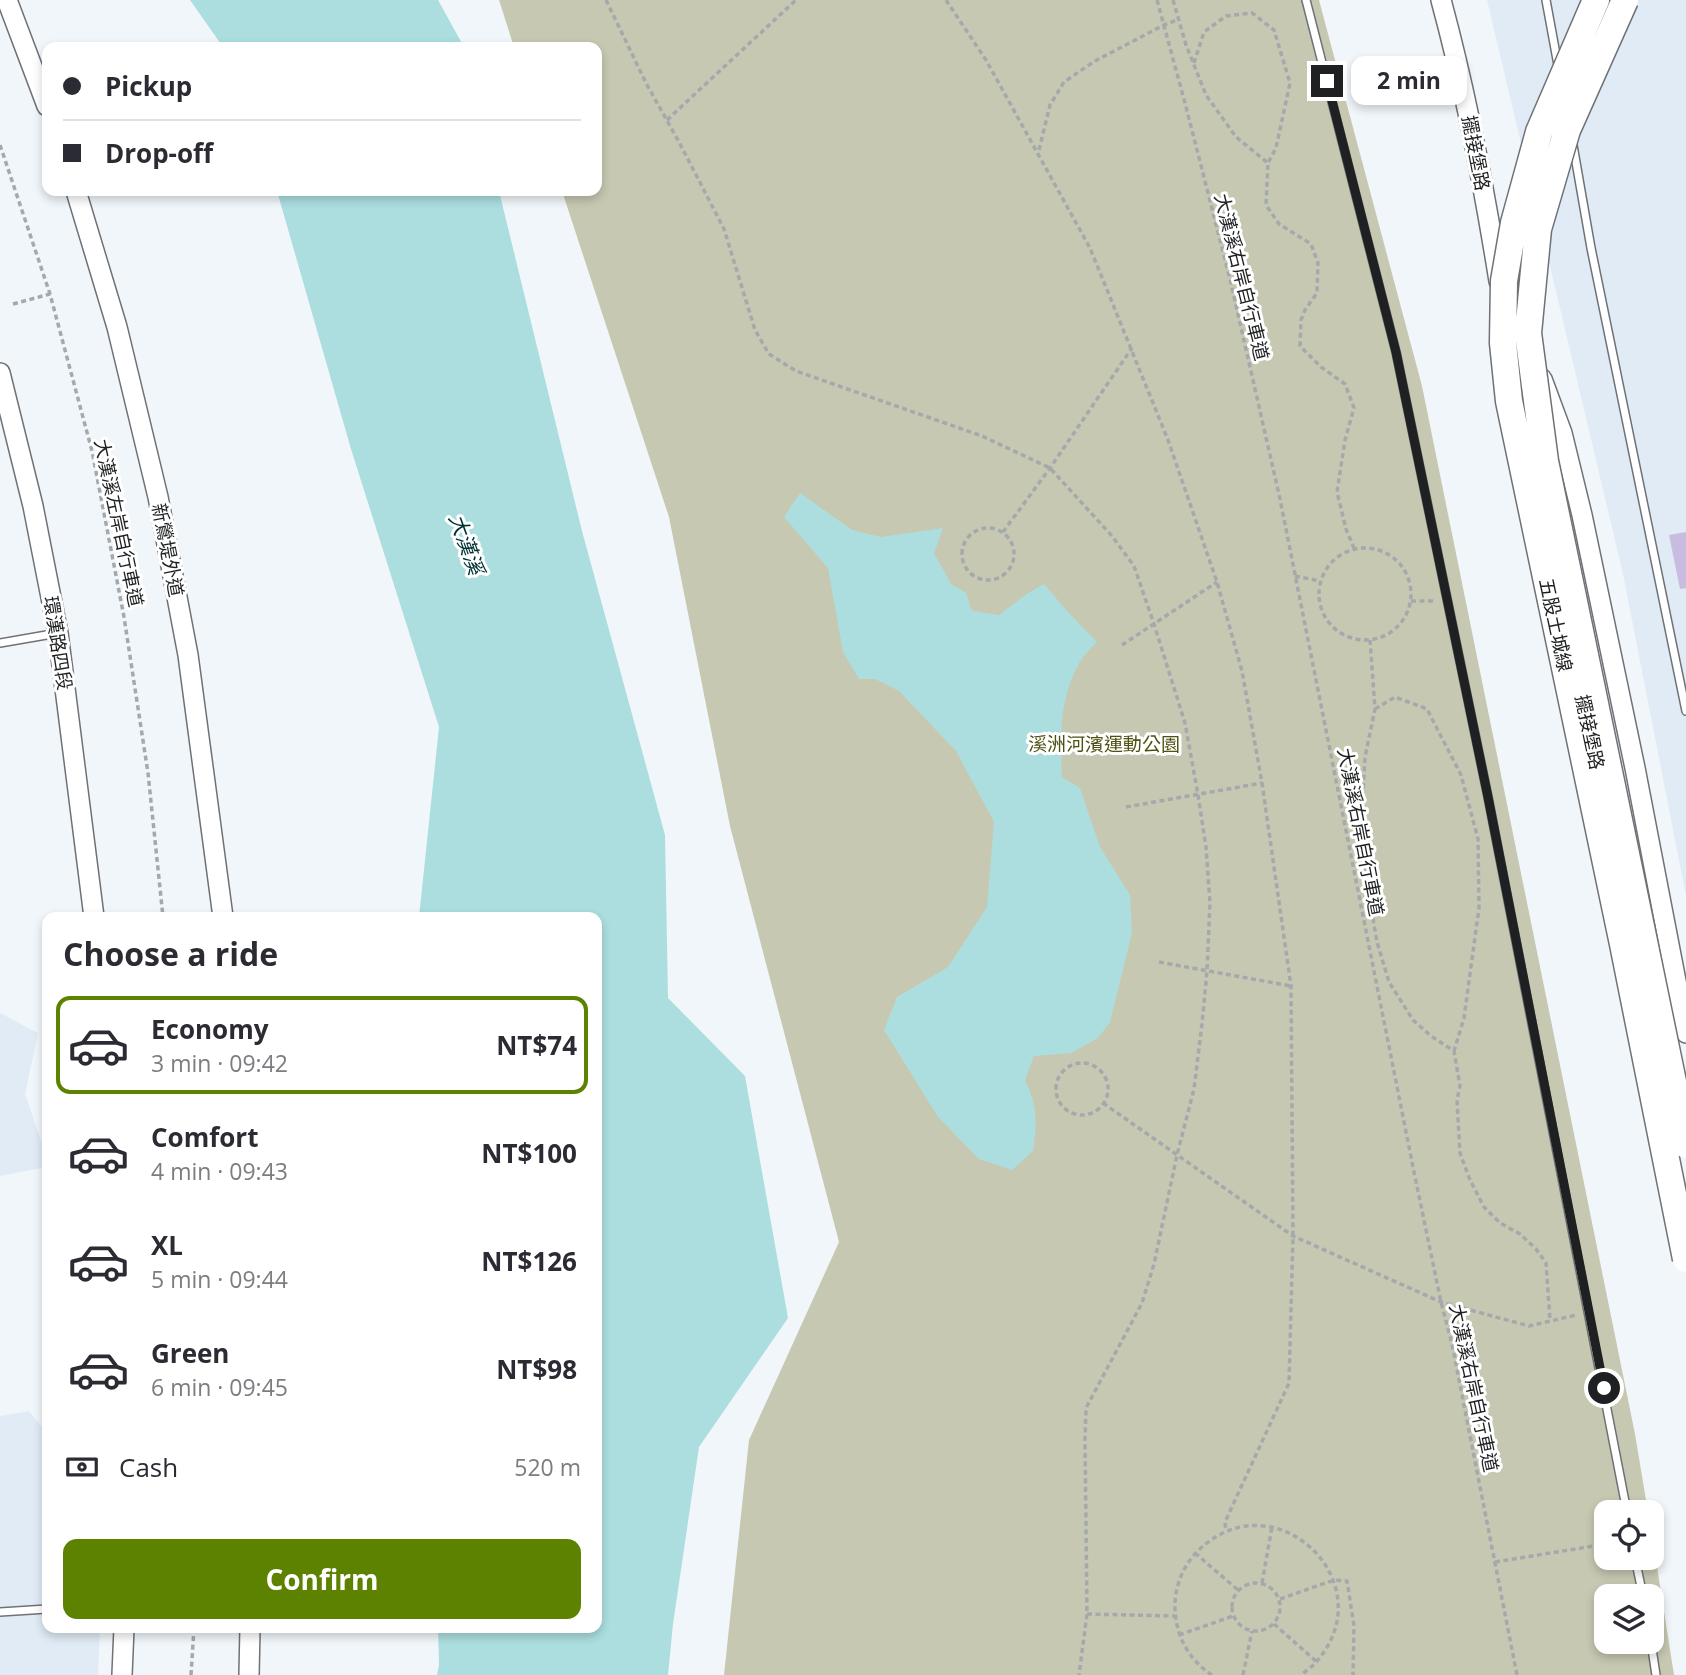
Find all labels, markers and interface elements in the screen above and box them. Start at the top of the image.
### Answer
callout: 2 min [1352,56,1467,106]
text: 2 min [1377,64,1441,96]
route end [1311,65,1343,97]
text: Pickup [105,68,192,104]
street label: 擺接堡路 [1456,113,1496,193]
text: Drop-off [105,135,213,171]
street label: 大漢溪右岸自行車道 [1209,191,1275,363]
street label: 大漢溪左岸自行車道 [89,437,149,609]
street label: 新鶯堤外道 [146,501,190,599]
water label: 大漢溪 [443,510,492,581]
street label: 五股土城線 [1533,576,1579,674]
street label: 環漢路四段 [38,594,78,692]
street label: 擺接堡路 [1569,692,1611,772]
park label: 溪洲河濱運動公園 [1028,731,1180,757]
street label: 大漢溪右岸自行車道 [1332,746,1390,918]
text: Choose a ride [63,932,278,975]
text: Economy [151,1011,269,1047]
icon: car [67,1014,130,1077]
text: NT$74 [496,1027,577,1063]
text: 3 min · 09:42 [151,1047,288,1079]
text: Comfort [151,1119,258,1155]
icon: car [67,1122,130,1185]
text: NT$100 [481,1135,577,1171]
text: 4 min · 09:43 [151,1155,288,1187]
text: XL [151,1227,183,1263]
icon: car [67,1230,130,1293]
text: NT$126 [481,1243,577,1279]
text: 5 min · 09:44 [151,1263,288,1295]
street label: 大漢溪右岸自行車道 [1444,1302,1504,1474]
text: Green [151,1335,229,1371]
icon: car [67,1338,130,1401]
text: NT$98 [496,1351,577,1387]
text: 6 min · 09:45 [151,1371,288,1403]
route start [1588,1372,1620,1404]
icon: cash [63,1448,101,1486]
text: Cash [119,1449,178,1485]
text: 520 m [514,1451,581,1483]
map controls [1594,1500,1664,1654]
button: locate [1594,1500,1664,1570]
button: Confirm [63,1539,581,1619]
button: layers [1594,1584,1664,1654]

